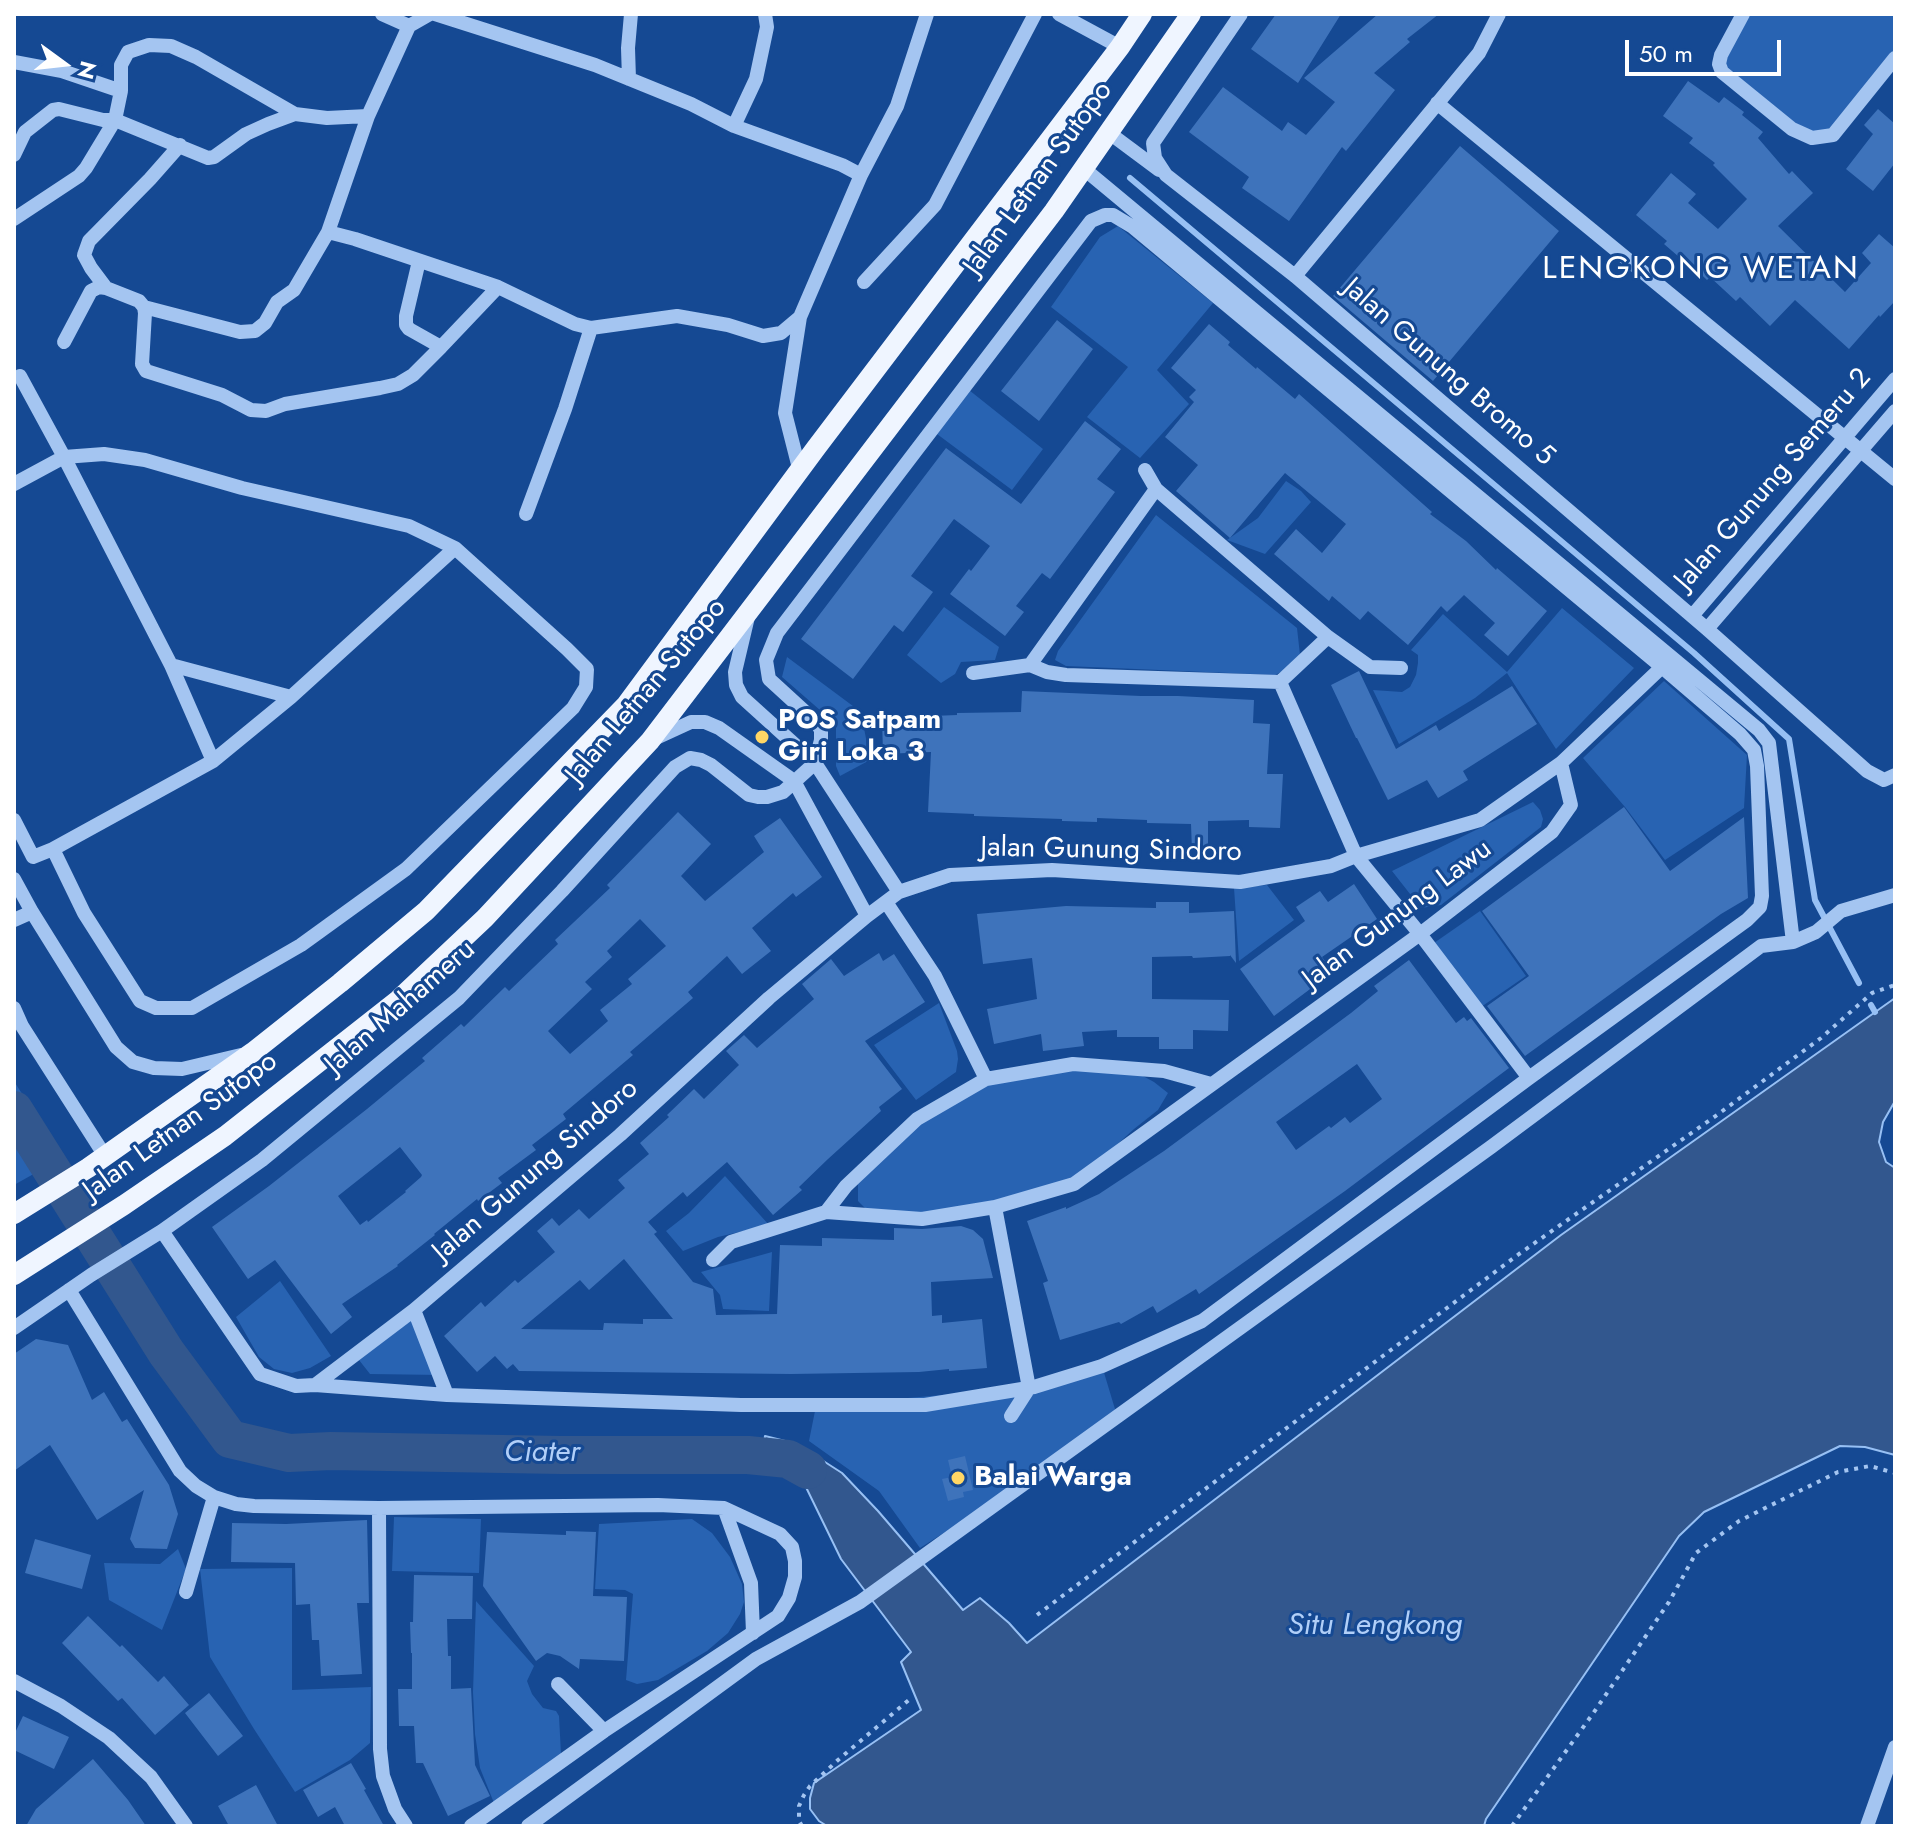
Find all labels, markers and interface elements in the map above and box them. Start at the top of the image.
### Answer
north arrow [24,24,104,104]
scale bar [1629,24,1785,74]
text: 50 m [1639,36,1693,71]
text: N [69,58,105,83]
street label: Jalan Letnan Sutopo [957,75,1121,283]
district label: LENGKONG WETAN [1542,251,1860,289]
street label: Jalan Gunung Bromo 5 [1335,272,1561,474]
street label: Jalan Gunung Semeru 2 [1669,362,1879,598]
street label: Jalan Letnan Sutopo [560,593,734,791]
place label: POS Satpam Giri Loka 3 [778,704,941,770]
marker: POS Satpam Giri Loka 3 [753,728,771,746]
street label: Jalan Gunung Sindoro [980,832,1242,870]
street label: Jalan Gunung Lawu [1297,833,1499,997]
street label: Jalan Mahameru [319,934,483,1082]
street label: Jalan Letnan Sutopo [77,1045,285,1209]
street label: Jalan Gunung Sindoro [426,1073,646,1269]
water label: Ciater [504,1436,580,1472]
place label: Balai Warga [974,1461,1132,1495]
marker: Balai Warga [949,1469,967,1487]
water label: Situ Lengkong [1288,1609,1462,1645]

